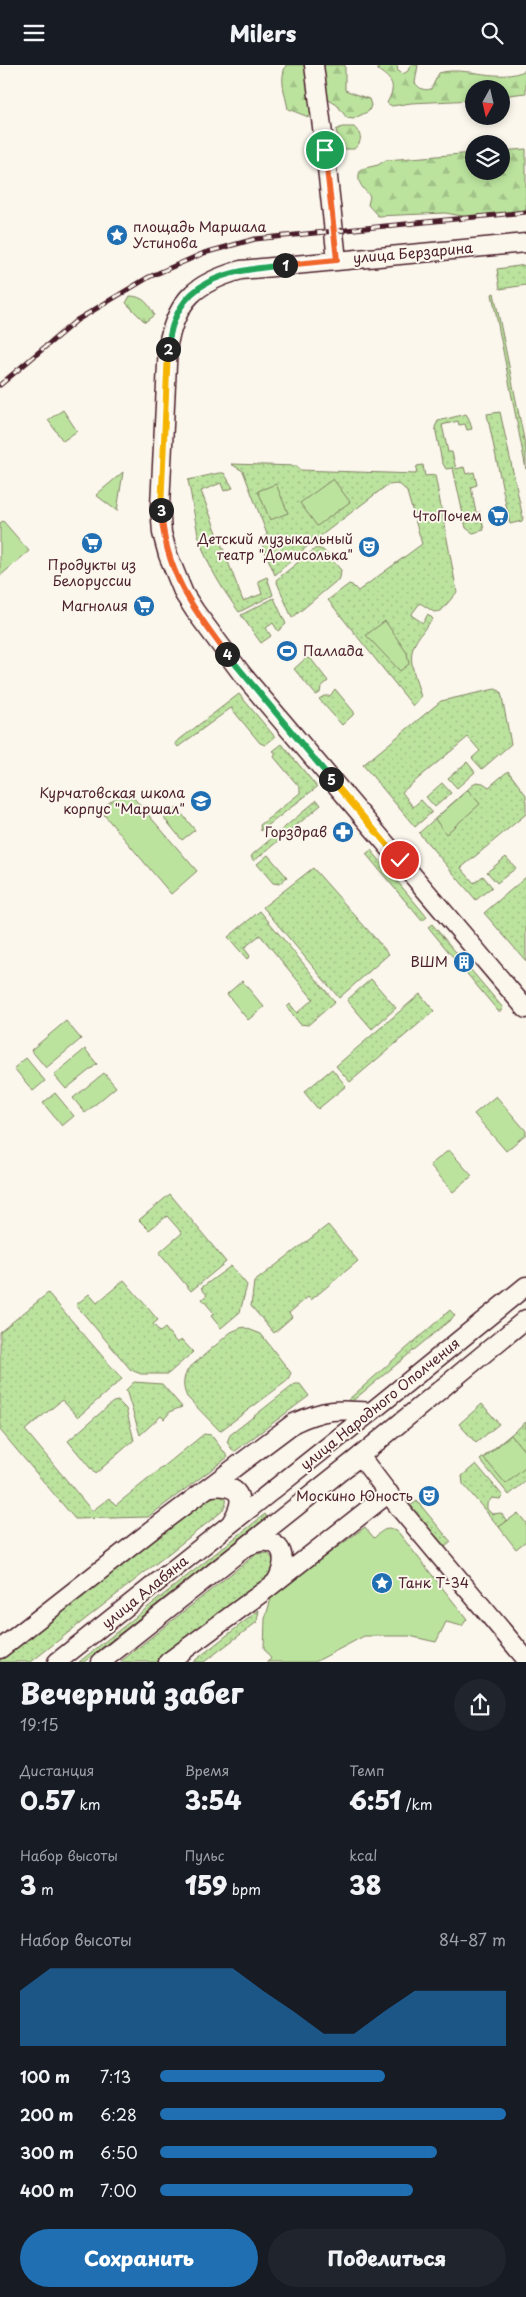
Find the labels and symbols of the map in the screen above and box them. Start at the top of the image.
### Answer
north arrow [465,80,510,125]
pin [304,129,346,171]
place label: площадь Маршала Устинова [133,216,267,253]
place icon: площадь Маршала Устинова [105,223,129,247]
street label: улица Берзарина [352,237,474,268]
pin: 1 [272,253,298,277]
pin: 2 [156,337,180,361]
pin: 3 [148,497,174,523]
supermarket icon: ЧтоПочем [486,504,510,528]
place label: ЧтоПочем [412,505,482,526]
place label: Детский музыкальный театр "Домисолька" [197,528,353,565]
supermarket icon: Продукты из Белоруссии [80,531,104,555]
theatre icon: Детский музыкальный театр "Домисолька" [357,535,381,559]
place label: Продукты из Белоруссии [48,554,136,591]
supermarket icon: Магнолия [132,594,156,618]
place label: Магнолия [62,595,128,616]
sports icon: Паллада [275,639,299,663]
place label: Паллада [303,640,364,661]
pin: 4 [214,641,240,667]
pin: 5 [318,767,344,791]
place label: Курчатовская школа корпус "Маршал" [39,782,185,819]
school or university icon: Курчатовская школа корпус "Маршал" [189,789,213,813]
pharmacy icon: Горздрав [331,820,355,844]
place label: Горздрав [265,821,327,842]
pin [379,839,421,881]
building icon: ВШM [452,950,476,974]
place label: ВШM [411,951,448,972]
street label: улица Народного Ополчения [295,1333,464,1475]
theatre icon: Москино Юность [417,1484,441,1508]
place label: Москино Юность [296,1485,413,1506]
street label: улица Алабяна [97,1550,193,1633]
place icon: Танк Т-34 [370,1571,394,1595]
place label: Танк Т-34 [398,1572,469,1593]

